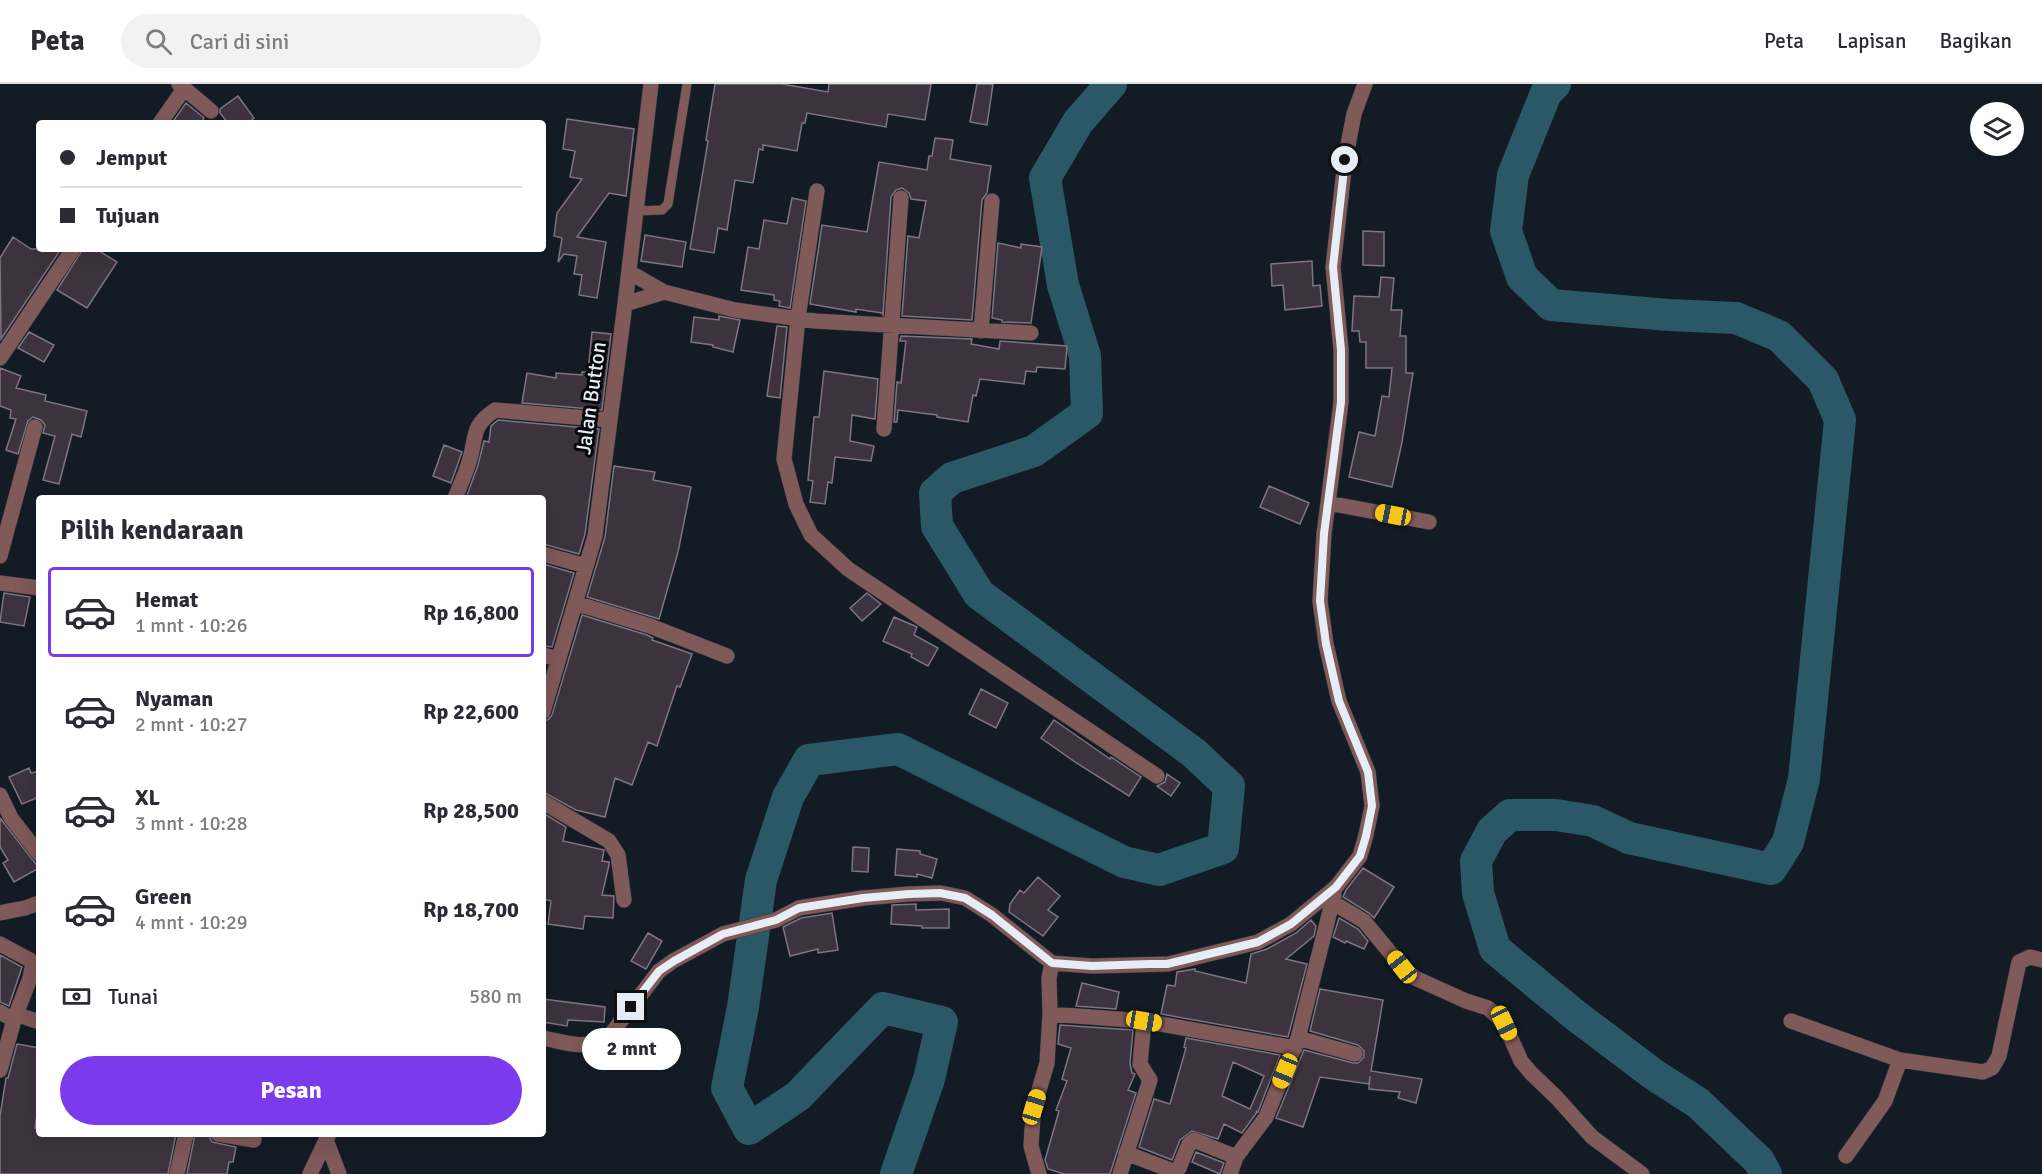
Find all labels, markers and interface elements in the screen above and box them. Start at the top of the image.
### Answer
search box [121,14,541,68]
text: Peta [30,24,85,58]
icon: search [142,25,175,58]
text: Cari di sini [190,28,289,55]
text: Peta [1764,28,1804,54]
text: Lapisan [1837,28,1906,54]
text: Bagikan [1939,28,2012,54]
map controls [1970,102,2024,156]
button: layers [1970,102,2024,156]
text: Jemput [96,144,167,171]
route start [1331,146,1358,173]
text: Tujuan [96,202,159,229]
street label: Jalan Button [570,340,612,456]
car [1374,503,1412,527]
text: Pilih kendaraan [60,514,244,547]
icon: car [63,585,117,639]
text: Hemat [135,586,198,613]
text: Rp 16,800 [423,599,519,626]
text: 1 mnt · 10:26 [135,613,248,638]
icon: car [63,684,117,738]
text: Nyaman [135,685,213,712]
text: Rp 22,600 [423,698,519,725]
text: 2 mnt · 10:27 [135,712,248,737]
icon: car [63,783,117,837]
text: XL [135,784,160,811]
text: Rp 28,500 [423,797,519,824]
text: 3 mnt · 10:28 [135,811,248,836]
icon: car [63,882,117,936]
text: Green [135,883,192,910]
text: Rp 18,700 [423,896,519,923]
text: 4 mnt · 10:29 [135,910,248,935]
car [1384,947,1420,987]
icon: cash [60,980,93,1013]
text: Tunai [108,983,158,1010]
text: 580 m [469,984,522,1009]
route end [617,993,644,1020]
car [1488,1003,1520,1043]
car [1125,1009,1163,1033]
callout: 2 mnt [582,1028,680,1070]
text: 2 mnt [607,1036,656,1061]
car [1270,1051,1300,1091]
button: Pesan [60,1056,522,1125]
car [1020,1087,1048,1127]

